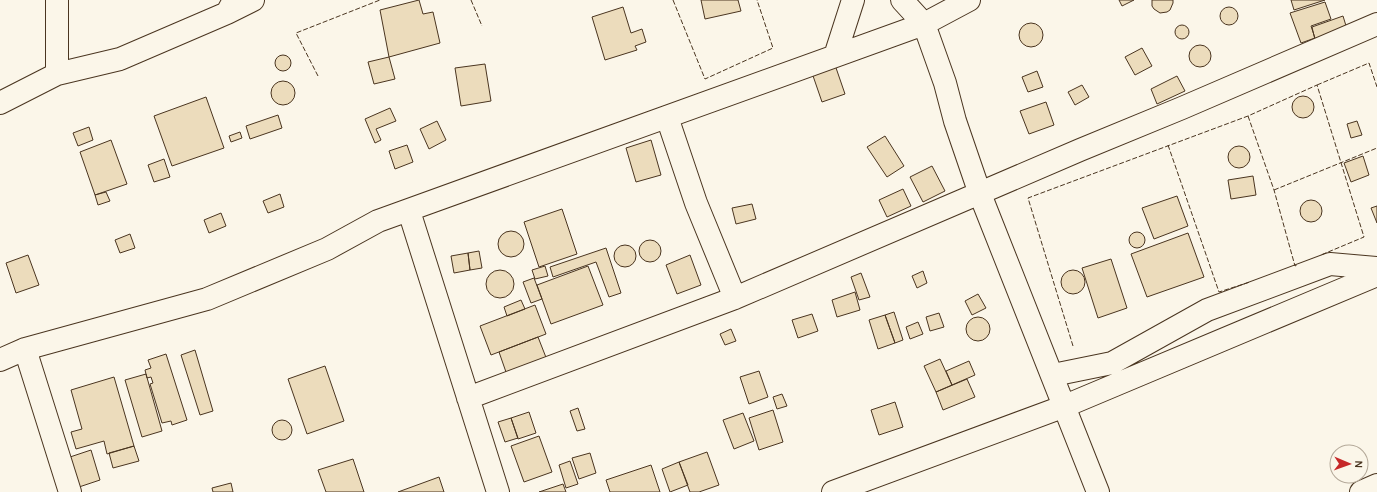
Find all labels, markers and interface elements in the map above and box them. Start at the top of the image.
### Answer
north arrow [1329,444,1369,484]
text: N [1352,460,1365,469]

